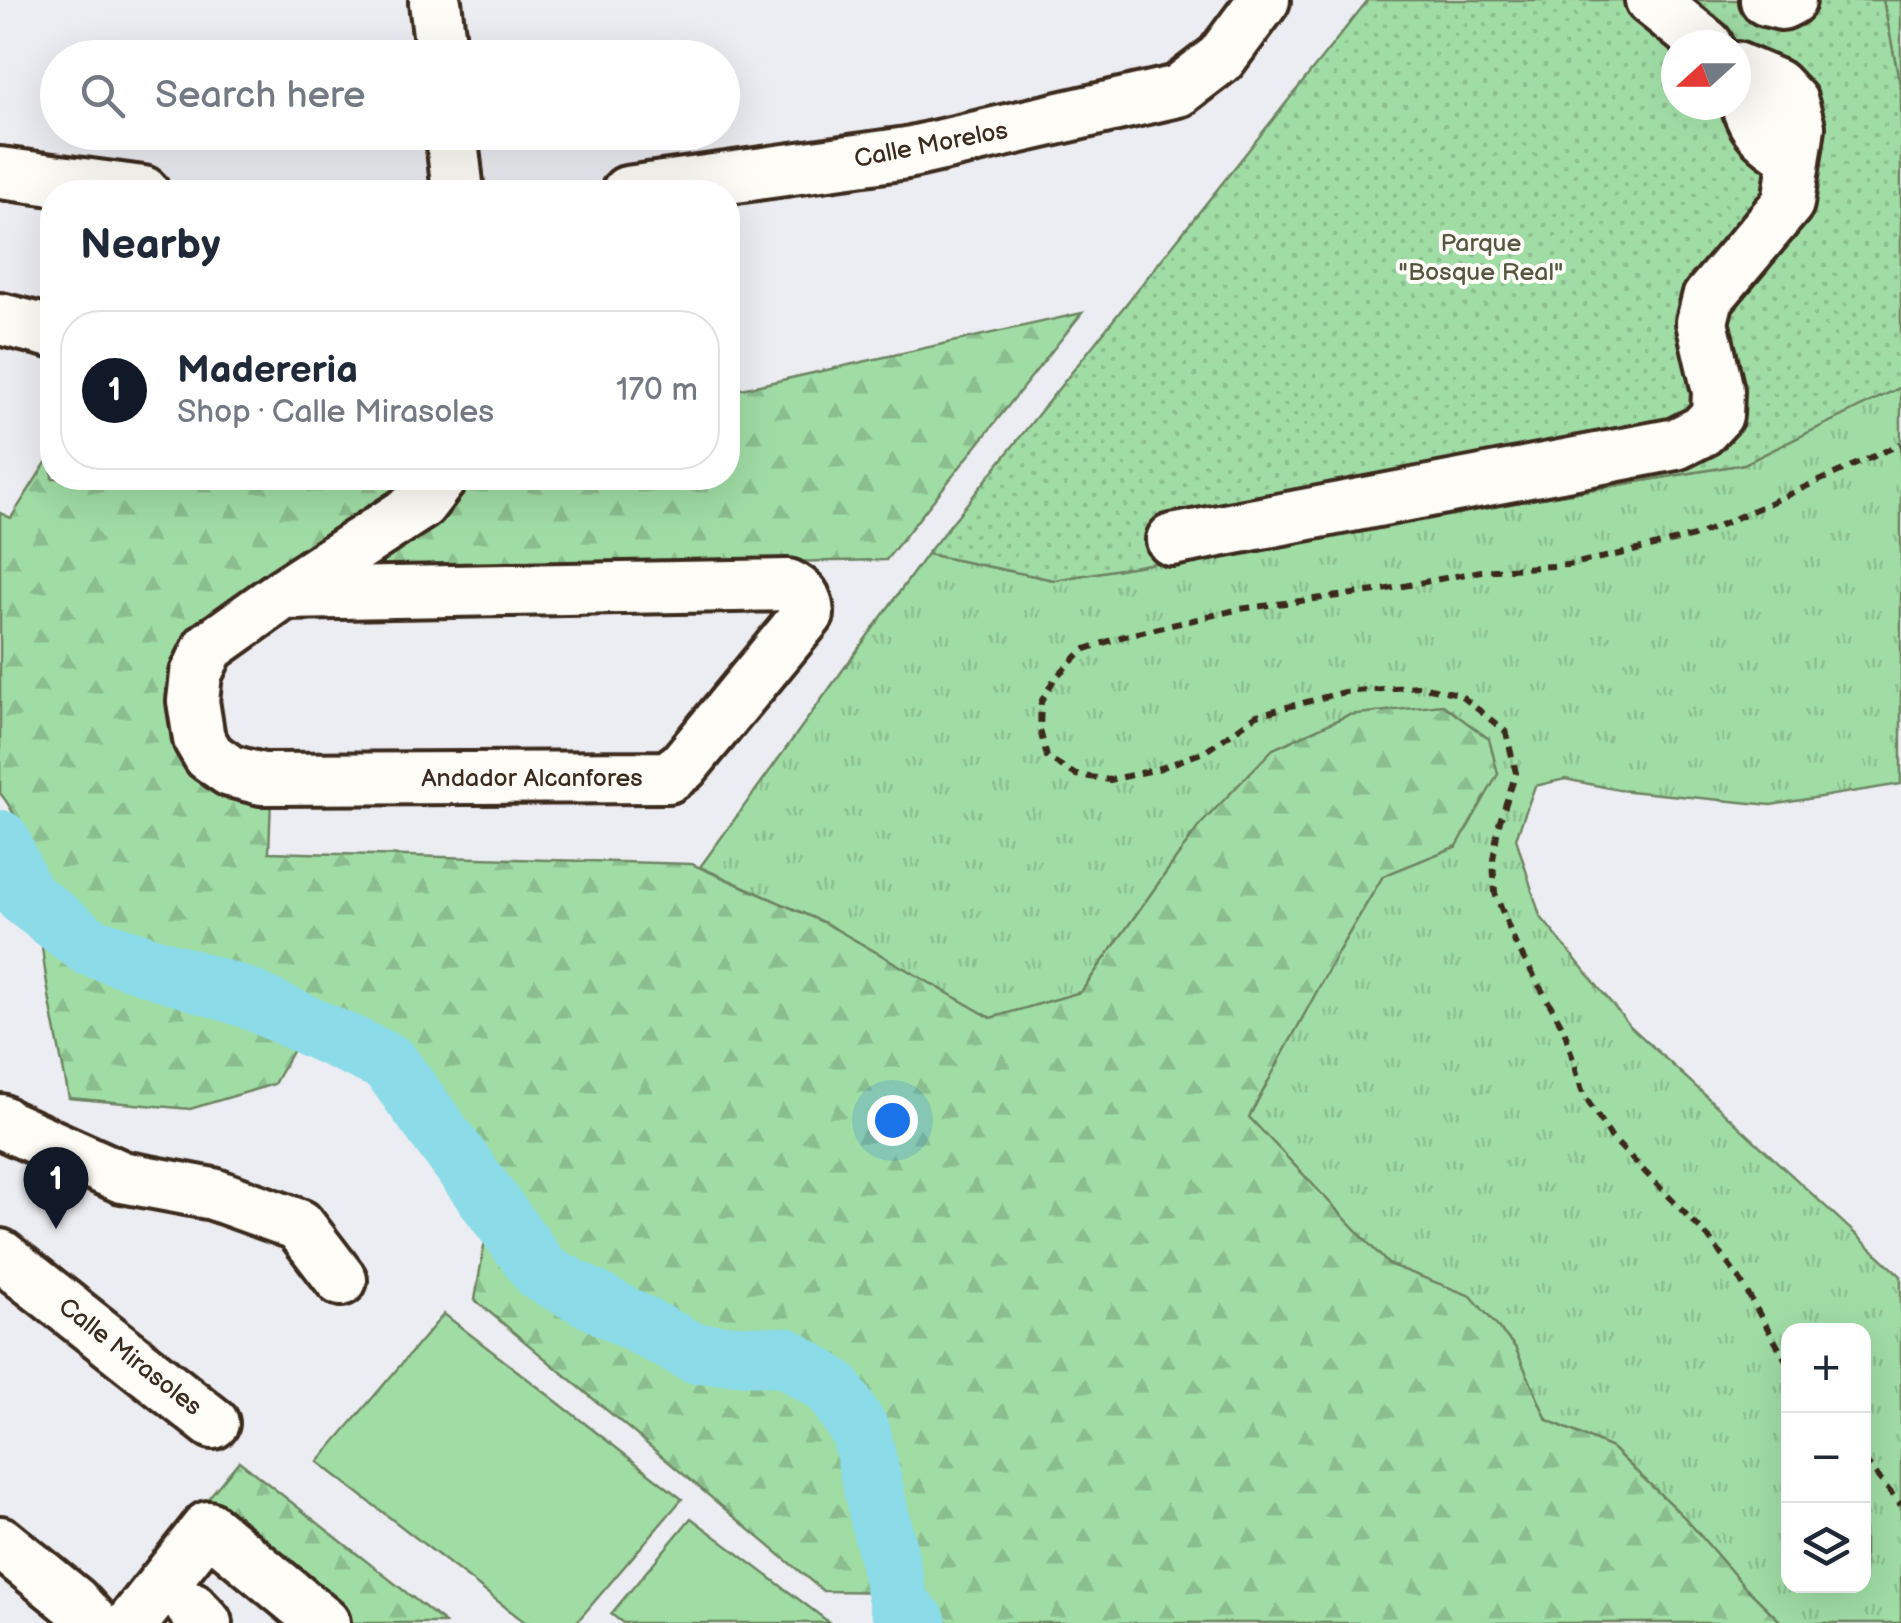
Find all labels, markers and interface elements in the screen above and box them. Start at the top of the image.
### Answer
north arrow [1661,30,1751,120]
search box [40,40,740,150]
icon: search [75,68,130,123]
text: Search here [155,73,366,118]
street label: Calle Morelos [852,115,1010,175]
text: Nearby [80,220,220,271]
park label: Parque "Bosque Real" [1399,228,1563,288]
text: Madereria [177,348,358,393]
text: 1 [108,371,121,410]
text: 170 m [616,371,698,410]
text: Shop · Calle Mirasoles [177,393,494,432]
street label: Andador Alcanfores [421,763,643,794]
your location [867,1095,918,1146]
pin: 1 [23,1146,88,1229]
street label: Calle Mirasoles [52,1291,208,1423]
map controls [1781,1323,1871,1593]
button: + [1781,1323,1871,1413]
button: − [1781,1413,1871,1503]
button: layers [1781,1503,1871,1593]

